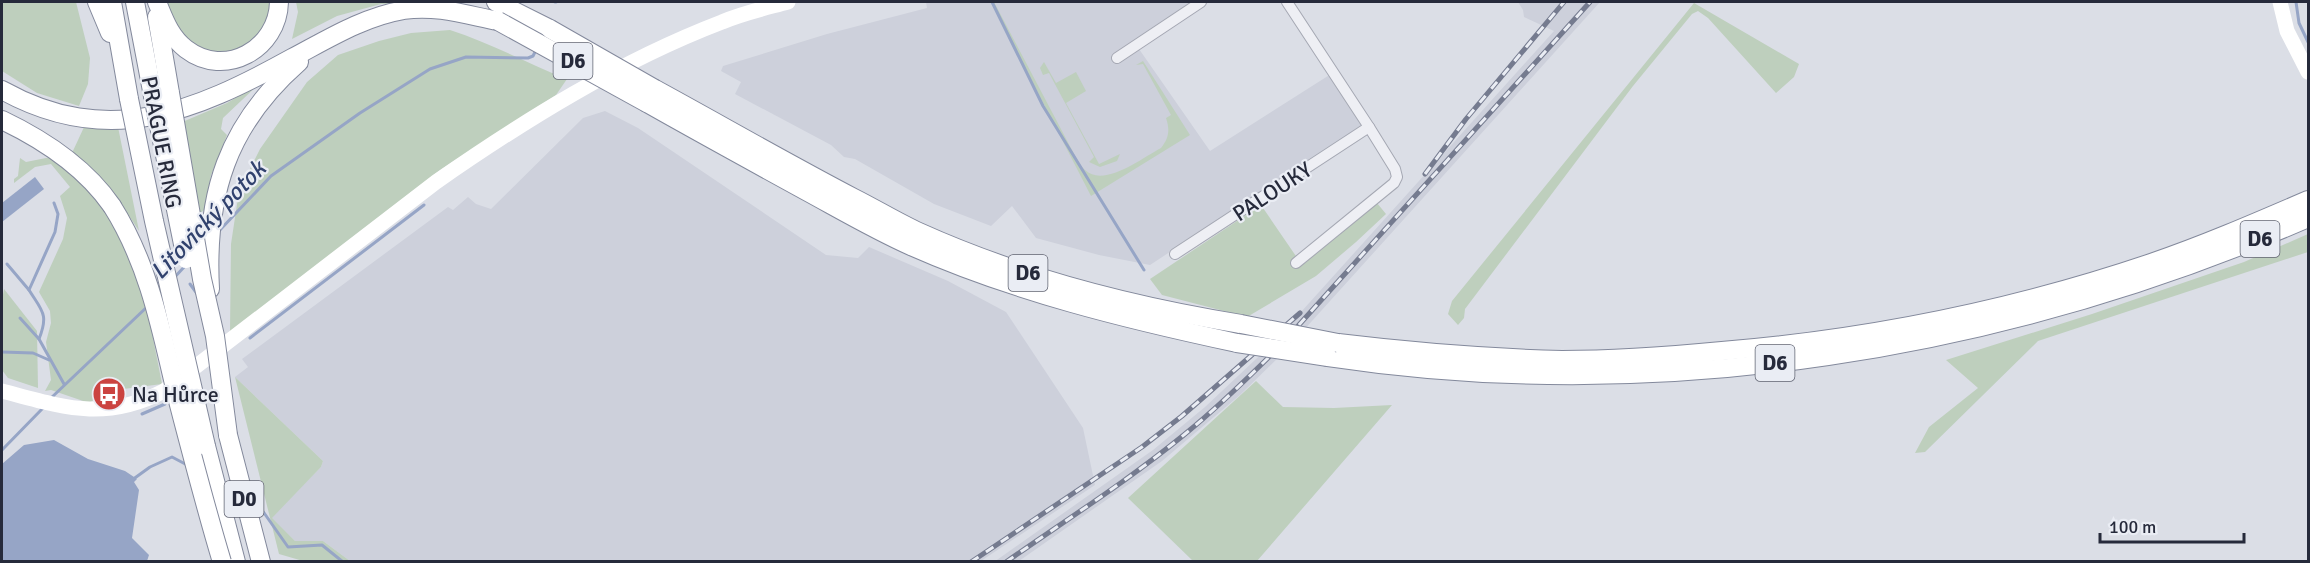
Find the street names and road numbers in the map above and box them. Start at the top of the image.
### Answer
road number: D6 [554,43,592,79]
street label: PRAGUE RING [135,74,188,210]
street label: PALOUKY [1228,156,1317,227]
road number: D6 [2240,221,2280,257]
road number: D6 [1008,255,1048,291]
road number: D6 [1756,345,1794,381]
road number: D0 [224,481,264,517]

